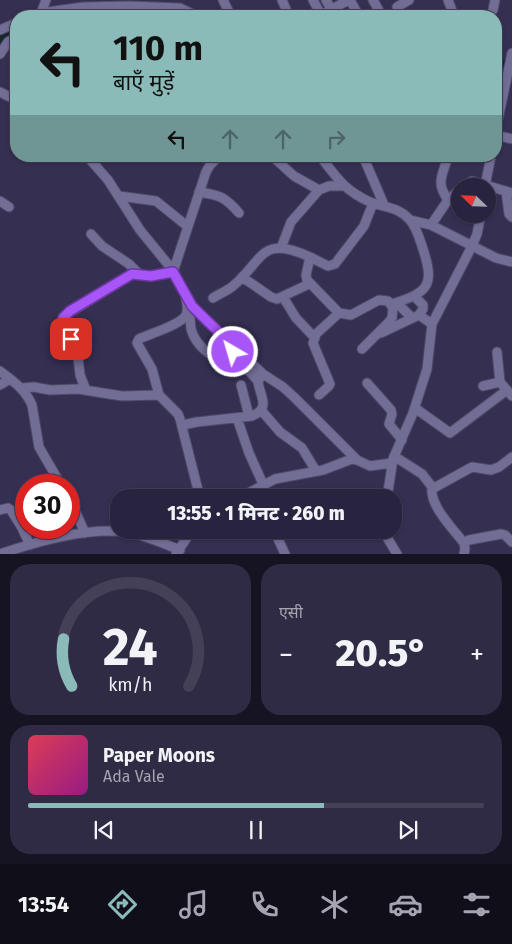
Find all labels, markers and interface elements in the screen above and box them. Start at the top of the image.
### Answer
text: 110 m [113,27,203,69]
icon: left [30,30,95,95]
text: बाएँ मुड़ें [113,69,174,96]
icon: left [163,125,191,153]
icon: ahead [216,125,244,153]
icon: ahead [269,125,297,153]
icon: right [322,125,350,153]
north arrow [451,178,496,222]
map controls [451,178,496,223]
pin [50,318,92,360]
icon: arrive [57,325,85,353]
position arrow [206,325,258,377]
speed limit sign: 30 [15,474,80,539]
text: 13:55 · 1 मिनट · 260 m [167,502,345,525]
text: एसी [279,603,303,622]
text: 24 [103,616,158,679]
text: 20.5° [335,630,428,676]
text: − [279,638,293,671]
text: + [470,638,484,671]
text: km/h [108,674,153,696]
text: Paper Moons [103,744,215,767]
text: Ada Vale [103,767,165,786]
icon: previous [90,816,118,844]
icon: pause [242,816,270,844]
icon: next [394,816,422,844]
icon: directions [105,887,140,922]
icon: music [176,887,211,922]
icon: phone [247,887,282,922]
icon: climate [317,887,352,922]
icon: car [388,887,423,922]
icon: filters [459,887,494,922]
text: 13:54 [18,891,69,918]

